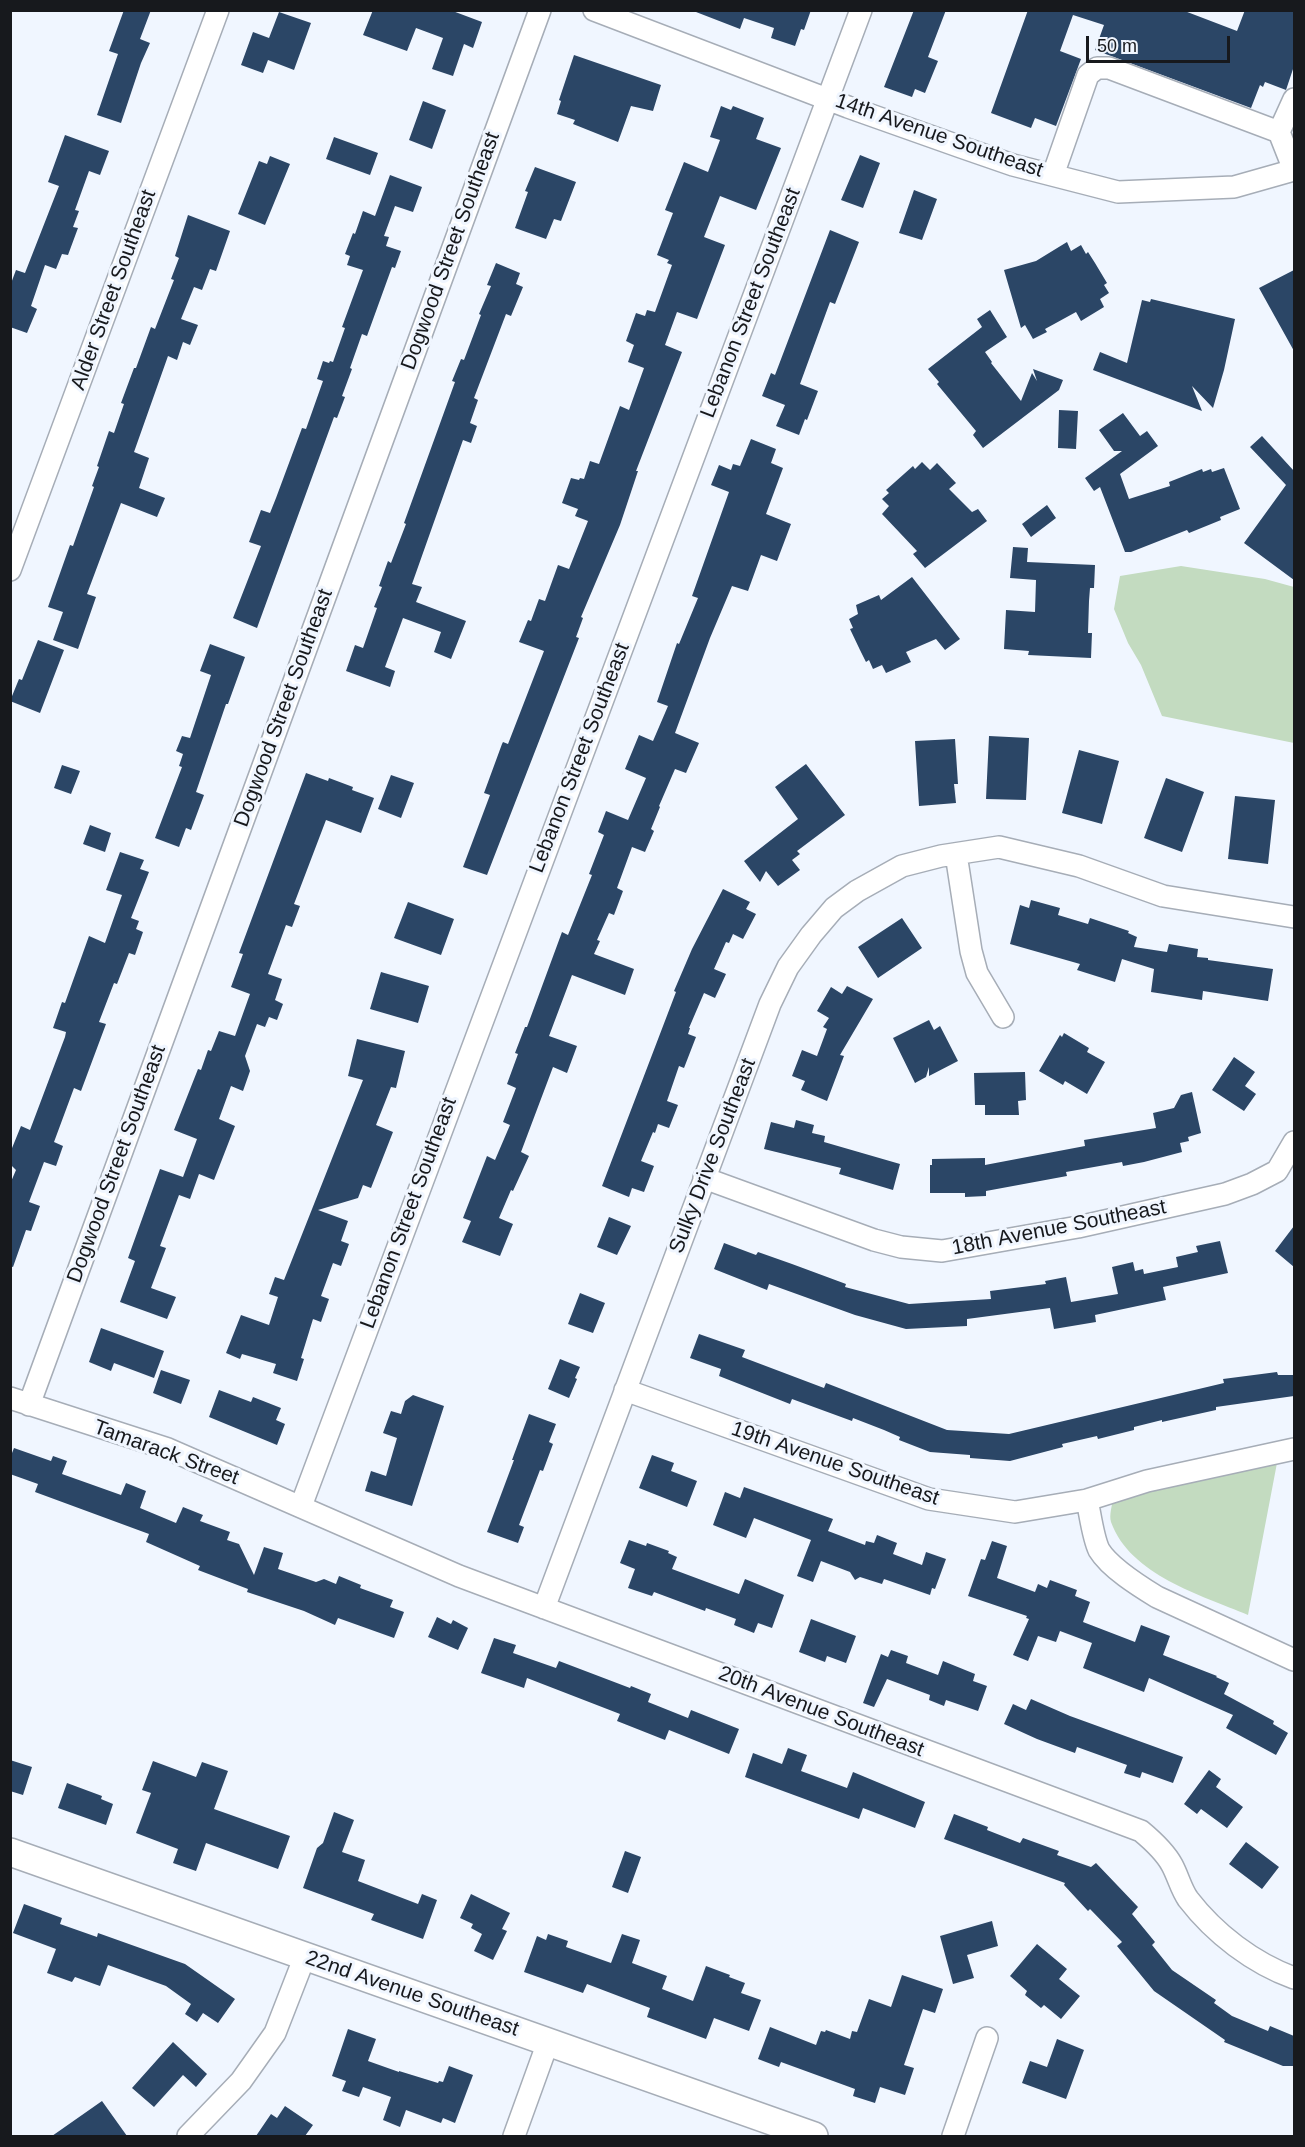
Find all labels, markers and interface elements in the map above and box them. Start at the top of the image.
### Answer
scale bar [1089,24,1233,62]
text: 50 m [1097,36,1137,56]
street label: 14th Avenue Southeast [832,89,1046,183]
street label: Dogwood Street Southeast [396,129,506,373]
street label: Lebanon Street Southeast [696,185,806,421]
street label: Alder Street Southeast [66,186,162,394]
street label: Dogwood Street Southeast [229,586,339,830]
street label: Lebanon Street Southeast [525,640,635,876]
street label: Dogwood Street Southeast [62,1042,172,1286]
street label: Sulky Drive Southeast [664,1055,762,1257]
street label: Lebanon Street Southeast [355,1094,463,1332]
street label: 18th Avenue Southeast [950,1195,1168,1261]
street label: Tamarack Street [90,1415,242,1491]
street label: 19th Avenue Southeast [728,1417,942,1511]
street label: 20th Avenue Southeast [715,1661,927,1763]
street label: 22nd Avenue Southeast [302,1946,522,2042]

